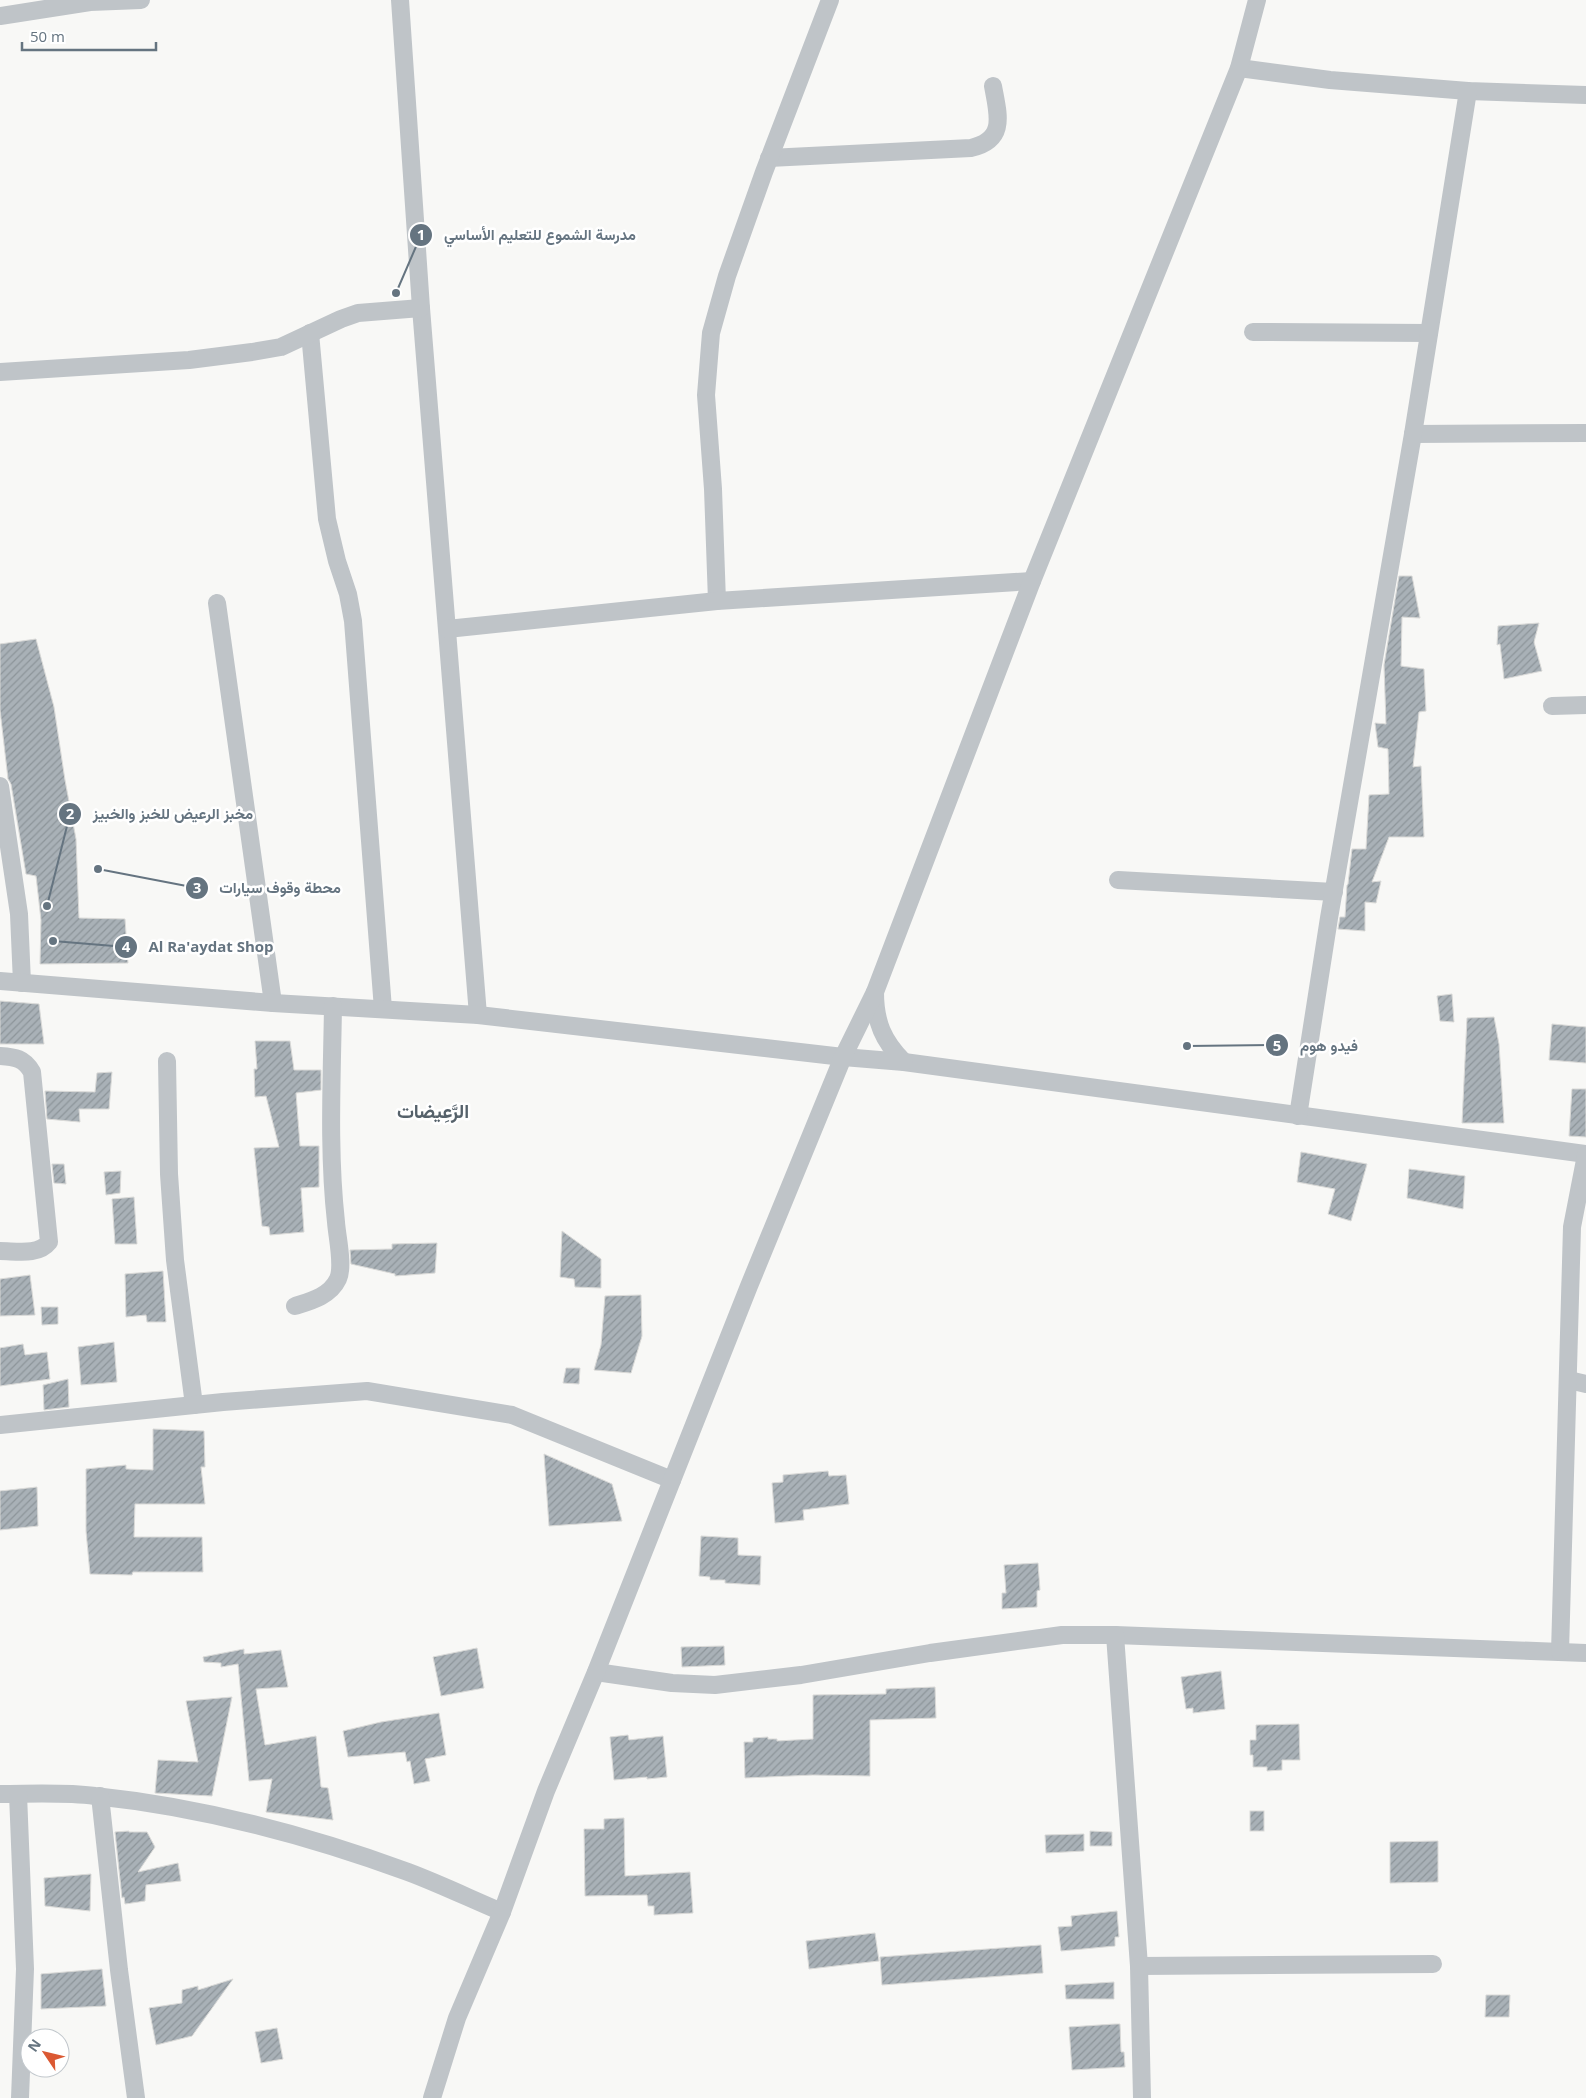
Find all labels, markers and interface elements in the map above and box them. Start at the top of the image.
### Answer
scale bar [22,20,156,52]
text: 50 m [30,26,65,46]
callout: مدرسة الشموع للتعليم الأساسي [409,220,646,250]
text: 1 [417,224,425,244]
text: مدرسة الشموع للتعليم الأساسي [444,224,636,248]
callout: مخبز الرعيض للخبز والخبيز [58,799,263,829]
text: 2 [66,803,75,823]
text: مخبز الرعيض للخبز والخبيز [92,803,253,823]
callout: محطة وقوف سيارات [185,873,351,903]
text: 3 [193,877,201,897]
text: محطة وقوف سيارات [219,877,341,897]
callout: Al Ra'aydat Shop [113,932,284,962]
text: 4 [122,936,131,956]
text: Al Ra'aydat Shop [148,936,274,956]
callout: فيدو هوم [1265,1030,1368,1060]
text: 5 [1273,1035,1281,1055]
text: فيدو هوم [1300,1035,1358,1056]
district label: الرَّعِيضات [397,1098,469,1124]
north arrow [20,2028,70,2078]
text: N [23,2035,45,2055]

